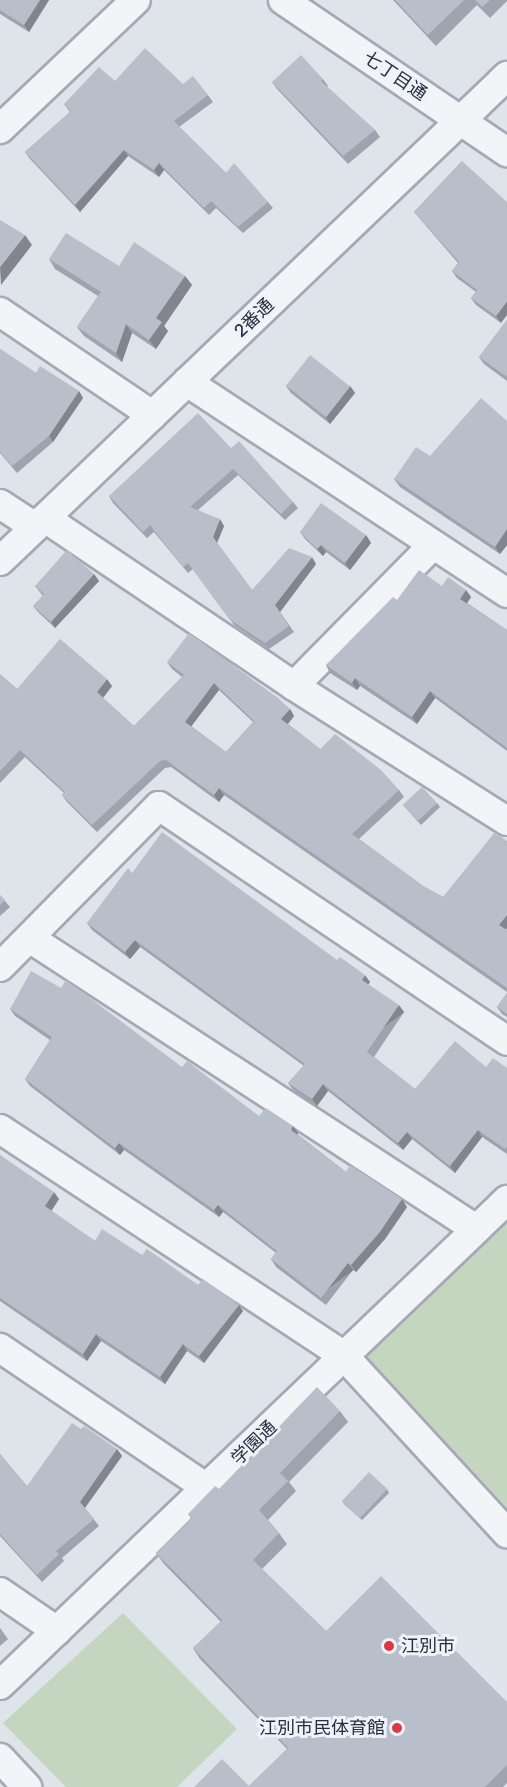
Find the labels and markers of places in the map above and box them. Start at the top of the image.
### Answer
place label: 江別市 [401,1635,455,1657]
marker: 江別市 [382,1639,396,1653]
place label: 江別市民体育館 [259,1717,385,1739]
marker: 江別市民体育館 [390,1721,404,1735]

